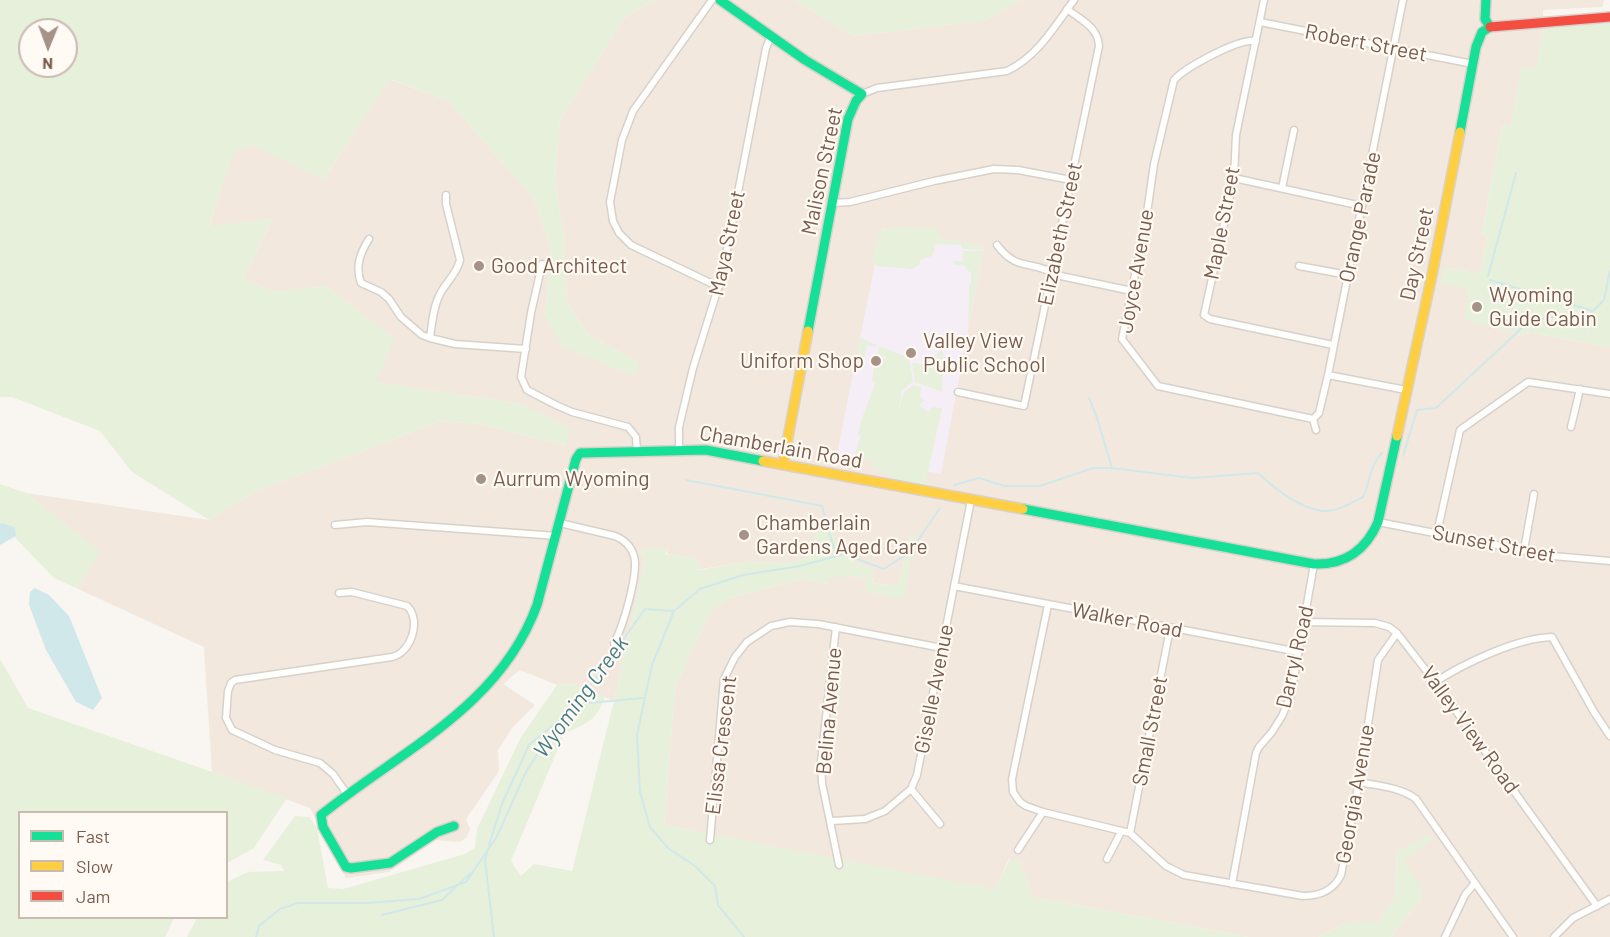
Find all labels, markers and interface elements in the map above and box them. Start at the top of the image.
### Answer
north arrow [18,18,78,78]
street label: Robert Street [1303,19,1429,67]
text: N [42,55,53,74]
street label: Malison Street [796,105,848,237]
street label: Orange Parade [1334,149,1386,285]
street label: Elizabeth Street [1033,160,1087,308]
street label: Maple Street [1199,164,1245,282]
street label: Maya Street [704,188,750,298]
street label: Day Street [1395,205,1439,303]
street label: Joyce Avenue [1113,207,1159,335]
place label: Good Architect [491,253,627,279]
marker: Good Architect [472,259,486,273]
place label: Wyoming Guide Cabin [1489,282,1597,332]
marker: Wyoming Guide Cabin [1470,300,1484,314]
place label: Valley View Public School [923,328,1046,378]
marker: Valley View Public School [904,346,918,360]
place label: Uniform Shop [740,348,864,374]
marker: Uniform Shop [869,354,883,368]
street label: Chamberlain Road [697,420,865,474]
place label: Aurrum Wyoming [493,466,649,492]
marker: Aurrum Wyoming [474,472,488,486]
place label: Chamberlain Gardens Aged Care [756,510,928,560]
street label: Sunset Street [1430,520,1558,568]
marker: Chamberlain Gardens Aged Care [737,528,751,542]
street label: Walker Road [1069,597,1185,643]
street label: Darryl Road [1271,603,1319,711]
street label: Giselle Avenue [909,622,959,756]
water label: Wyoming Creek [528,631,634,763]
street label: Belina Avenue [811,646,847,776]
street label: Valley View Road [1415,662,1525,798]
street label: Elissa Crescent [700,674,742,816]
street label: Small Street [1127,674,1173,788]
street label: Georgia Avenue [1330,722,1380,866]
legend [18,811,228,919]
text: Fast [76,825,110,847]
text: Slow [76,855,113,877]
text: Jam [76,885,110,907]

